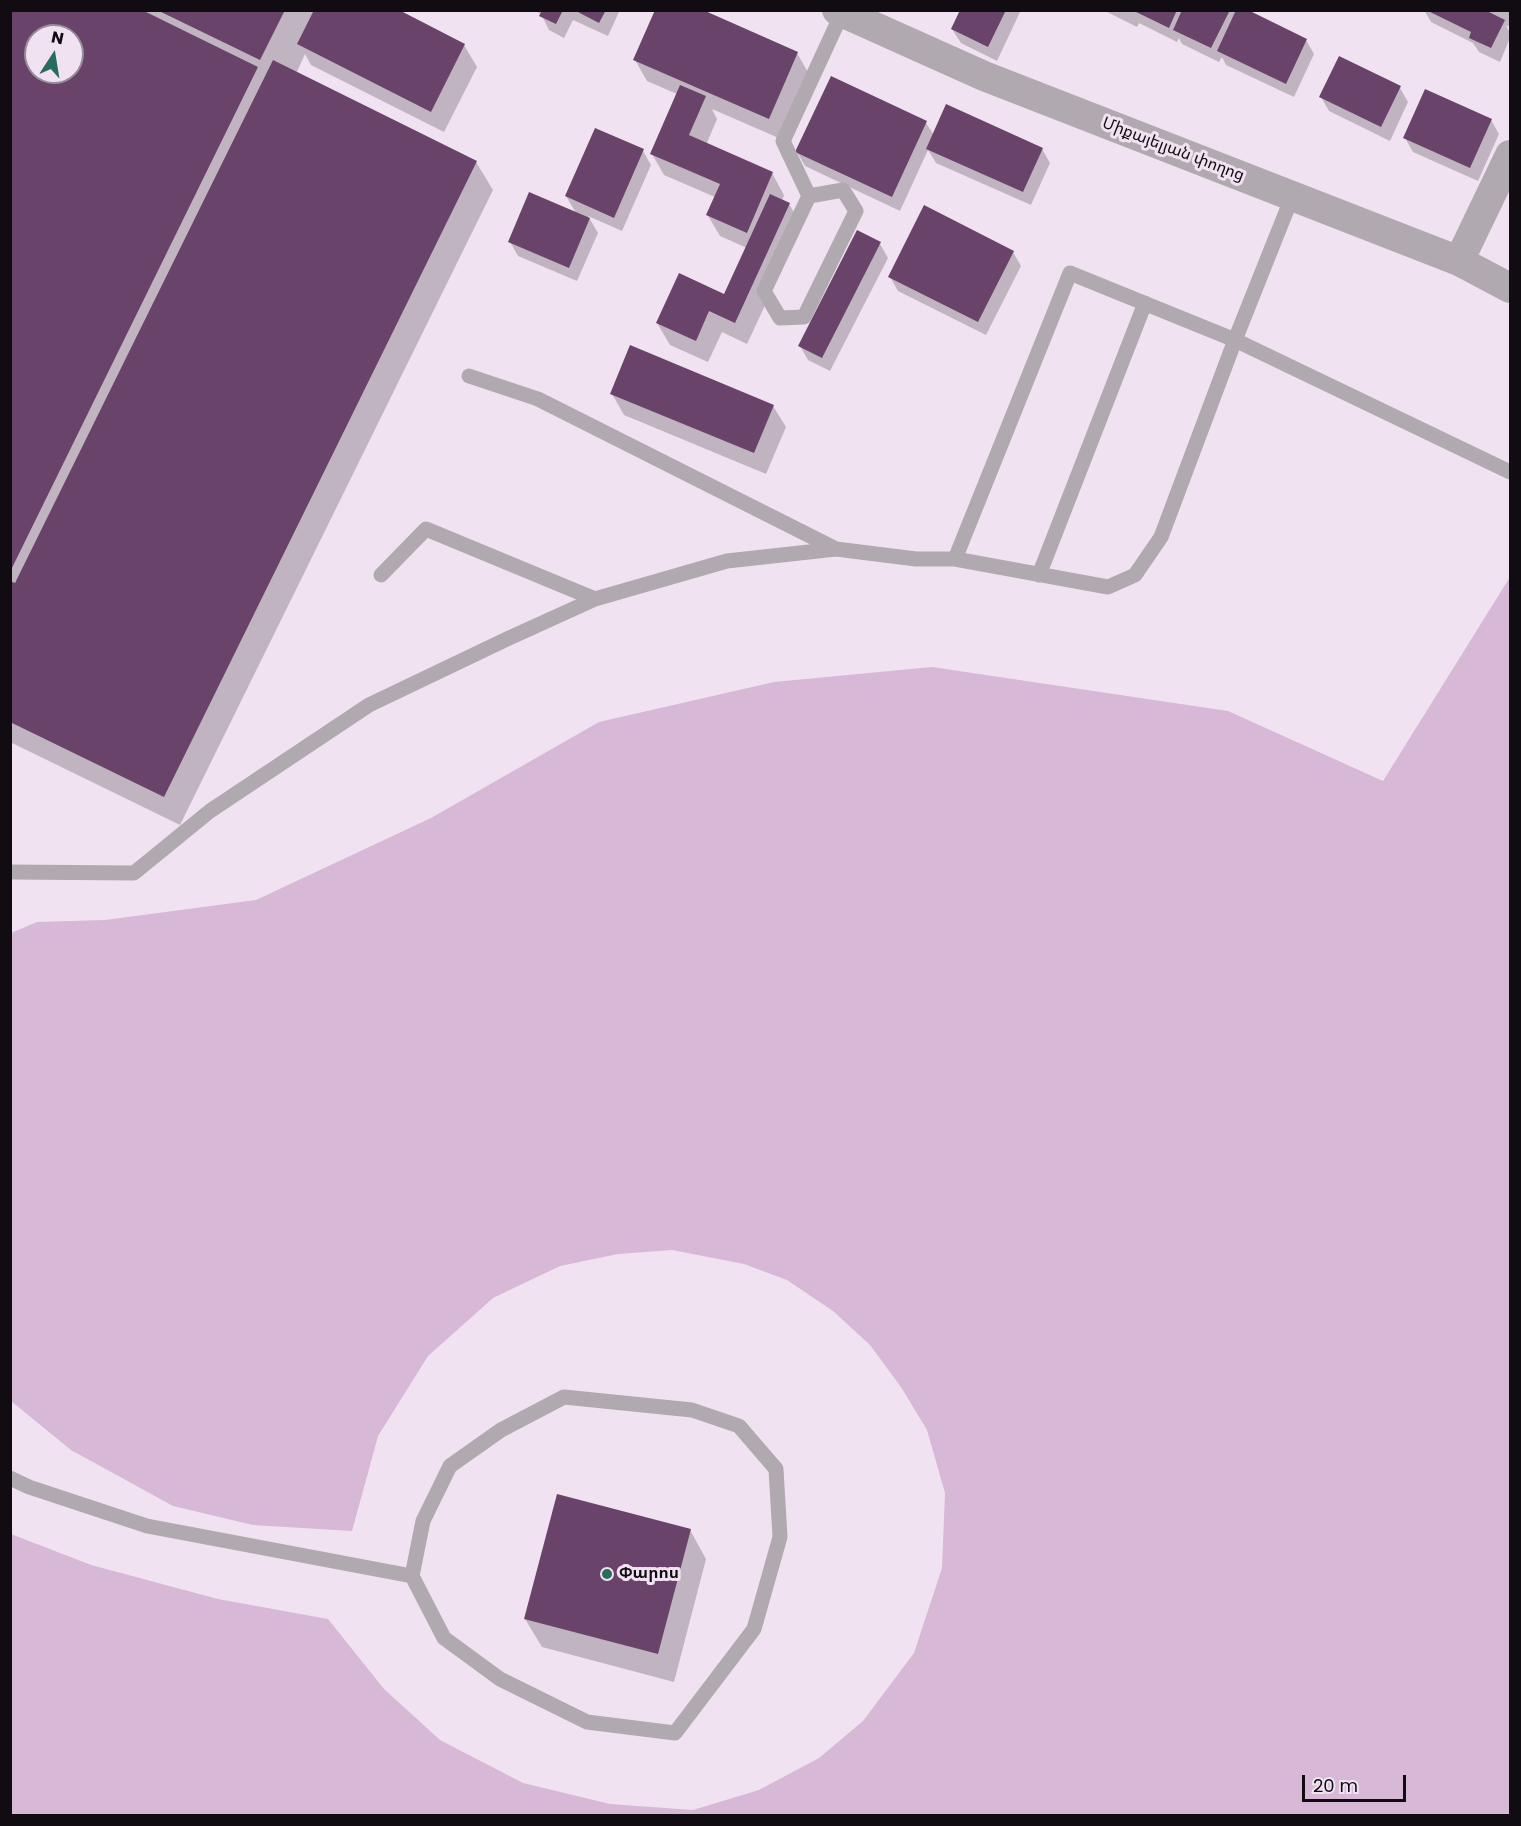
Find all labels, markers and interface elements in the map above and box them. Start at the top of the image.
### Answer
north arrow [24,24,84,84]
text: N [49,25,66,50]
street label: Միքայելյան փողոց [1099,114,1247,186]
place label: Փարոս [619,1564,679,1584]
marker: Փարոս [600,1567,614,1581]
scale bar [1305,1763,1408,1801]
text: 20 m [1313,1773,1358,1798]

